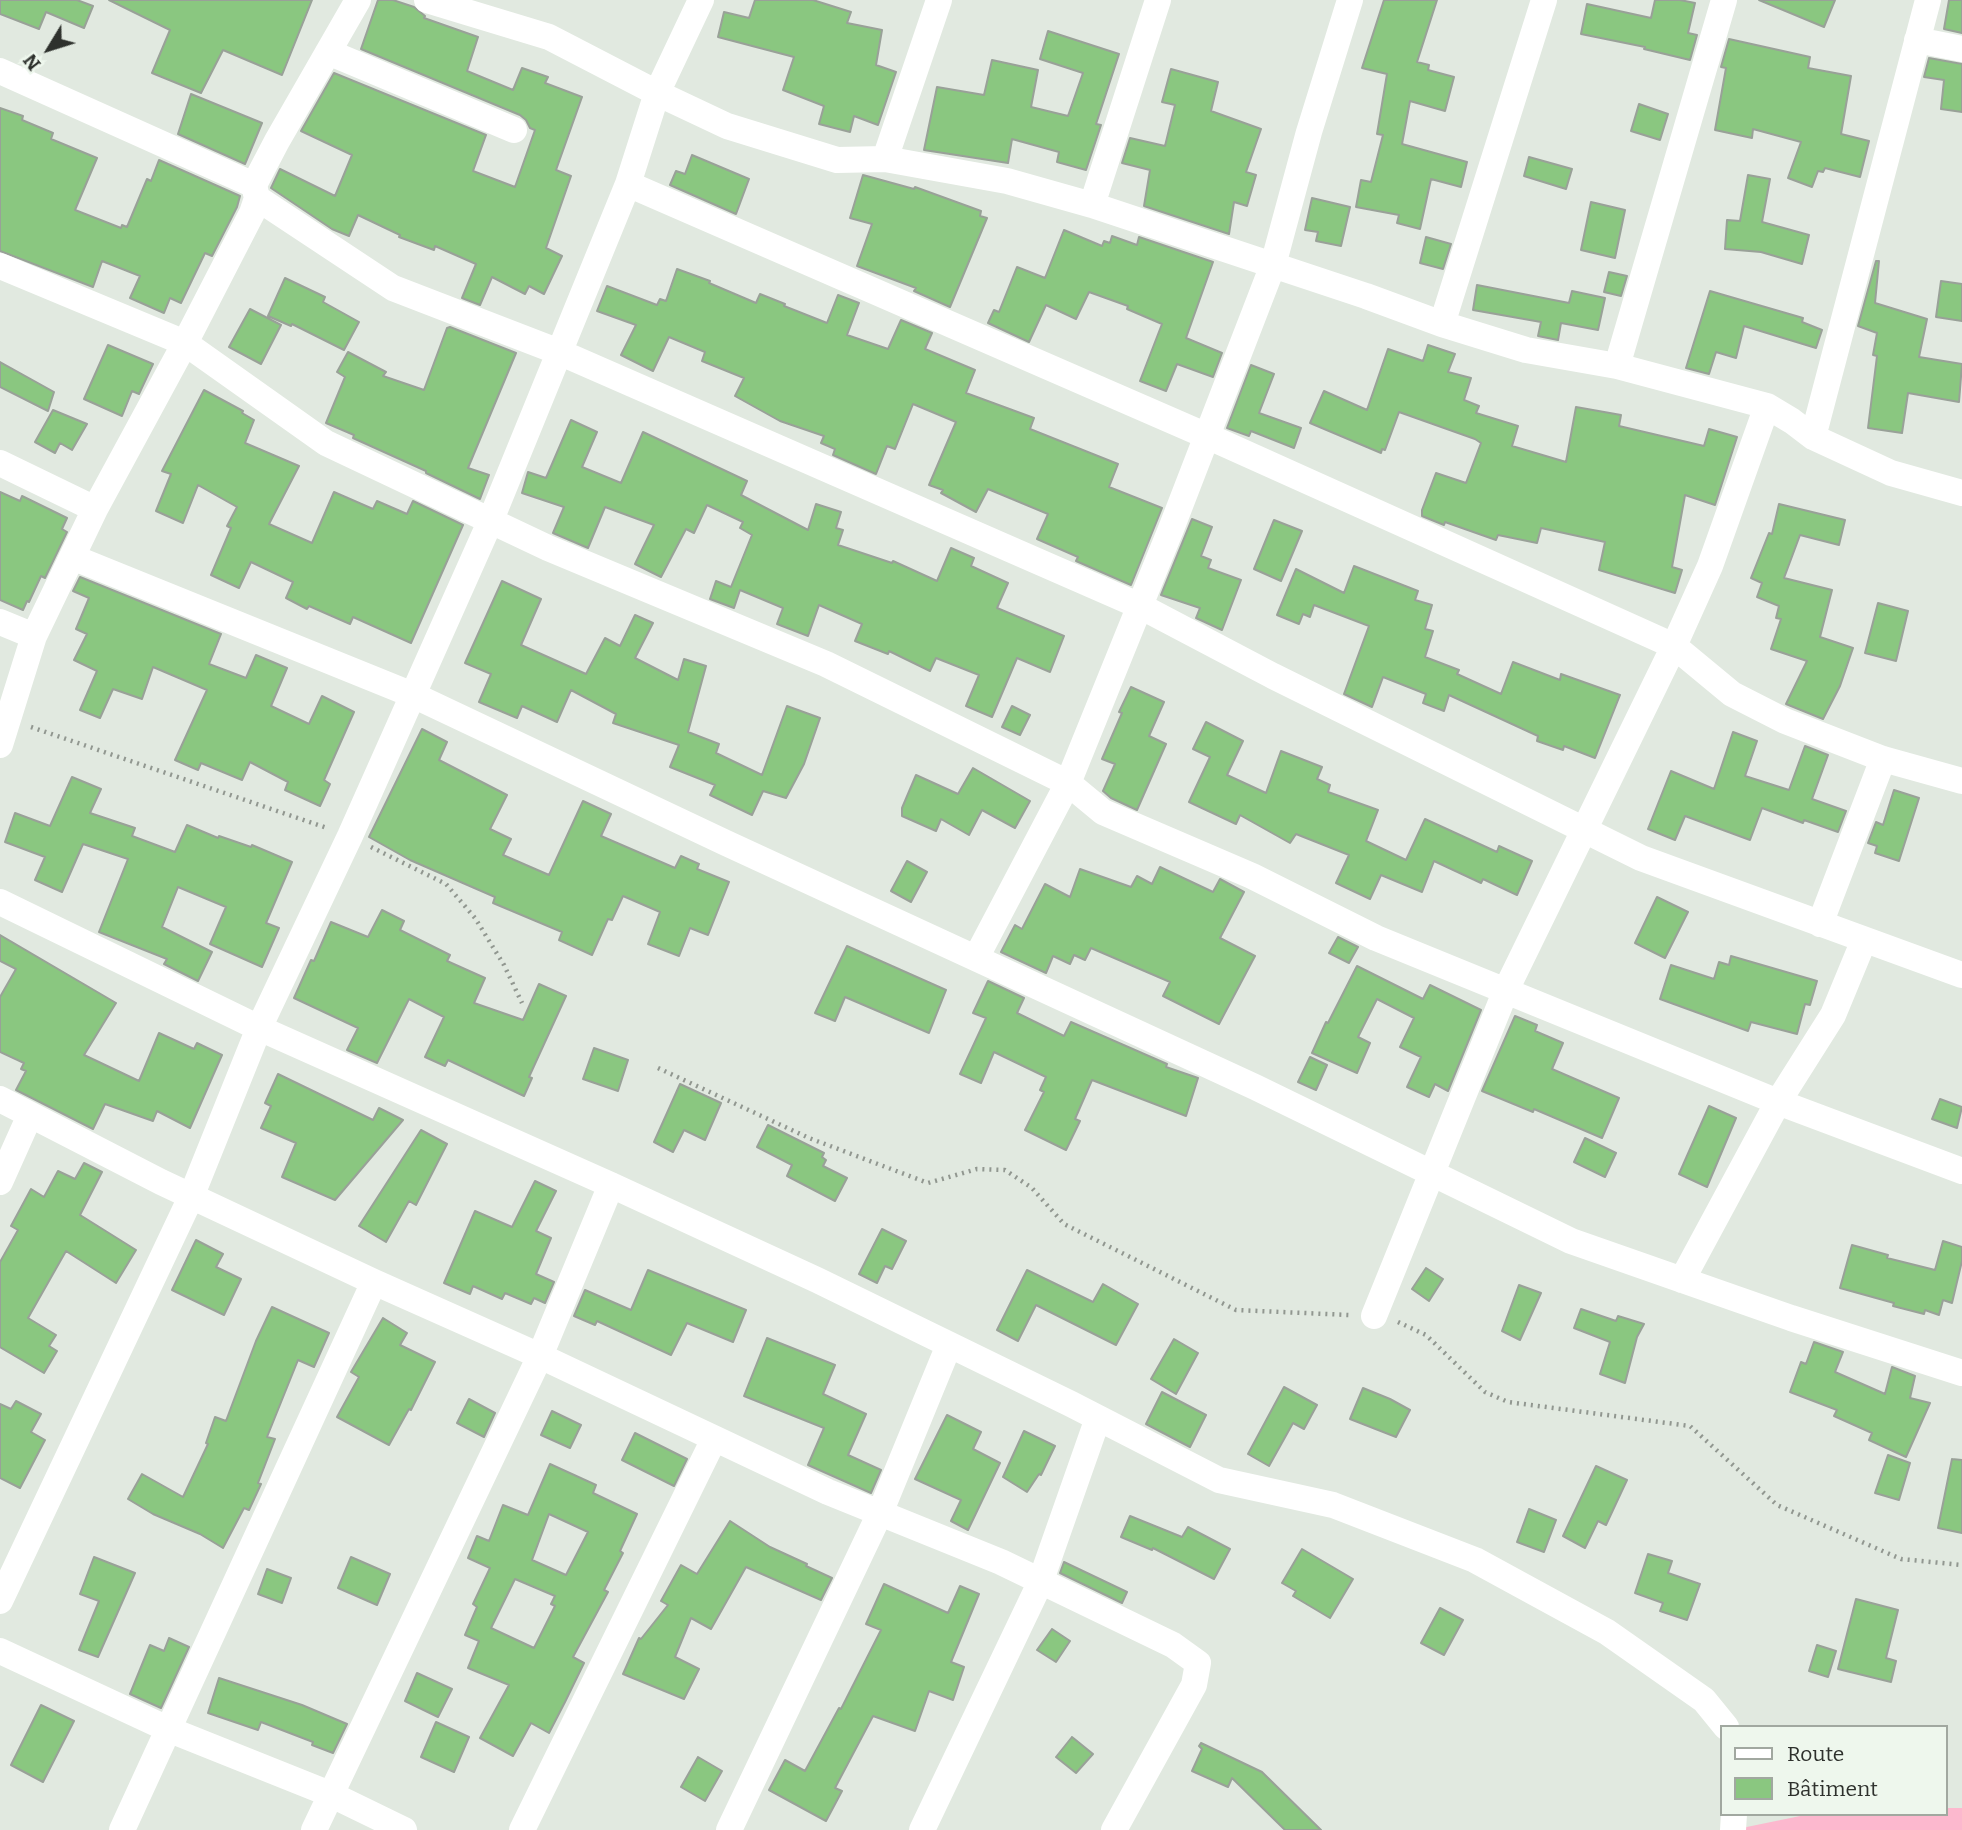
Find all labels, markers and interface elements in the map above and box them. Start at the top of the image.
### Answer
north arrow [14,14,84,84]
text: N [18,49,46,75]
legend [1720,1725,1948,1816]
text: Route [1787,1741,1844,1767]
text: Bâtiment [1787,1776,1878,1802]

